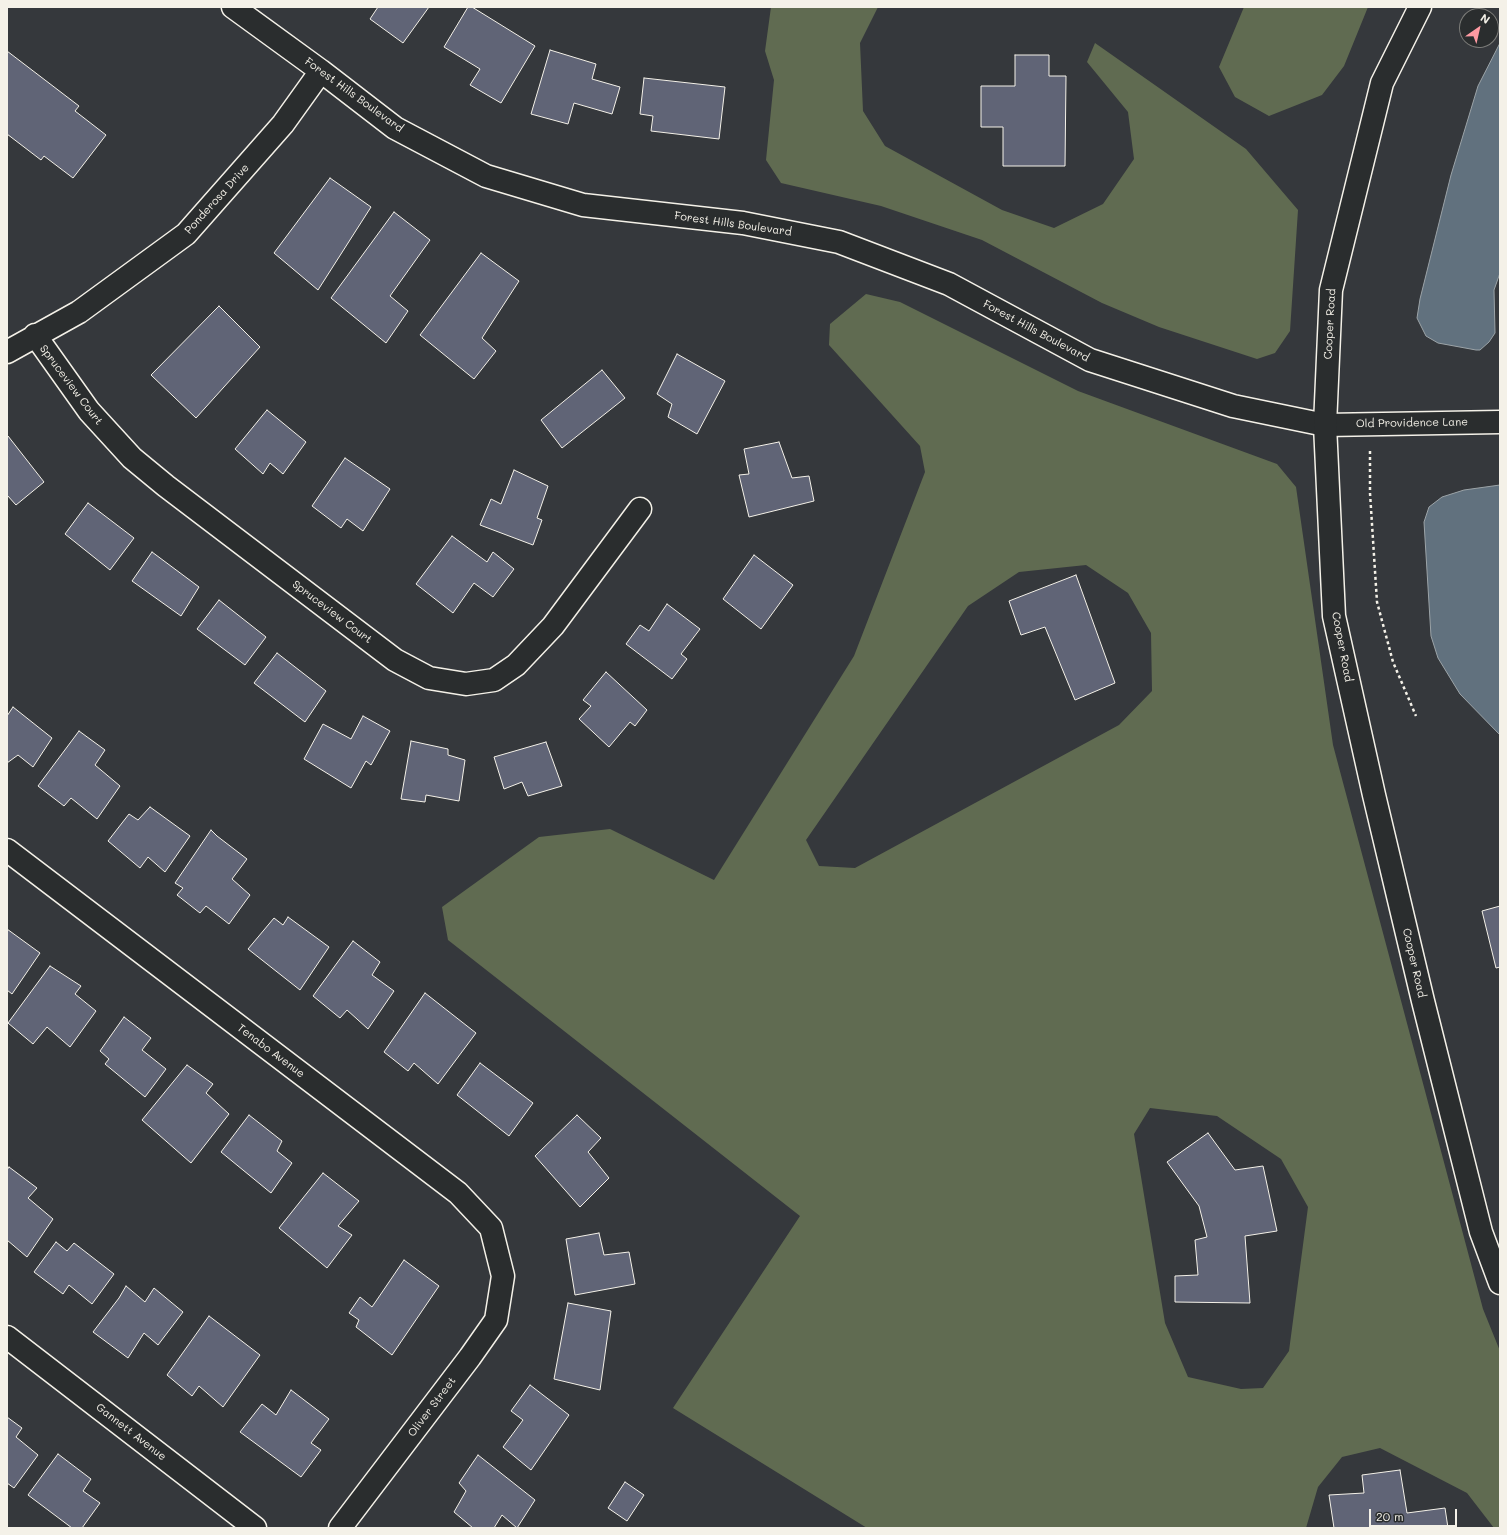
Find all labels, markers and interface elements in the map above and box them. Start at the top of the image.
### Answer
north arrow [1459,8,1499,48]
text: N [1478,10,1493,27]
street label: Forest Hills Boulevard [302,55,406,135]
street label: Ponderosa Drive [182,161,252,237]
street label: Forest Hills Boulevard [673,209,793,239]
street label: Cooper Road [1322,288,1338,360]
street label: Forest Hills Boulevard [981,297,1091,365]
street label: Spruceview Court [37,342,105,428]
street label: Old Providence Lane [1356,415,1468,431]
street label: Spruceview Court [289,578,375,646]
street label: Cooper Road [1329,611,1355,683]
street label: Cooper Road [1400,927,1428,999]
street label: Tenabo Avenue [235,1021,307,1081]
street label: Oliver Street [405,1374,459,1440]
street label: Gannett Avenue [93,1401,169,1463]
scale bar [1371,1501,1459,1527]
text: 20 m [1376,1508,1404,1524]

